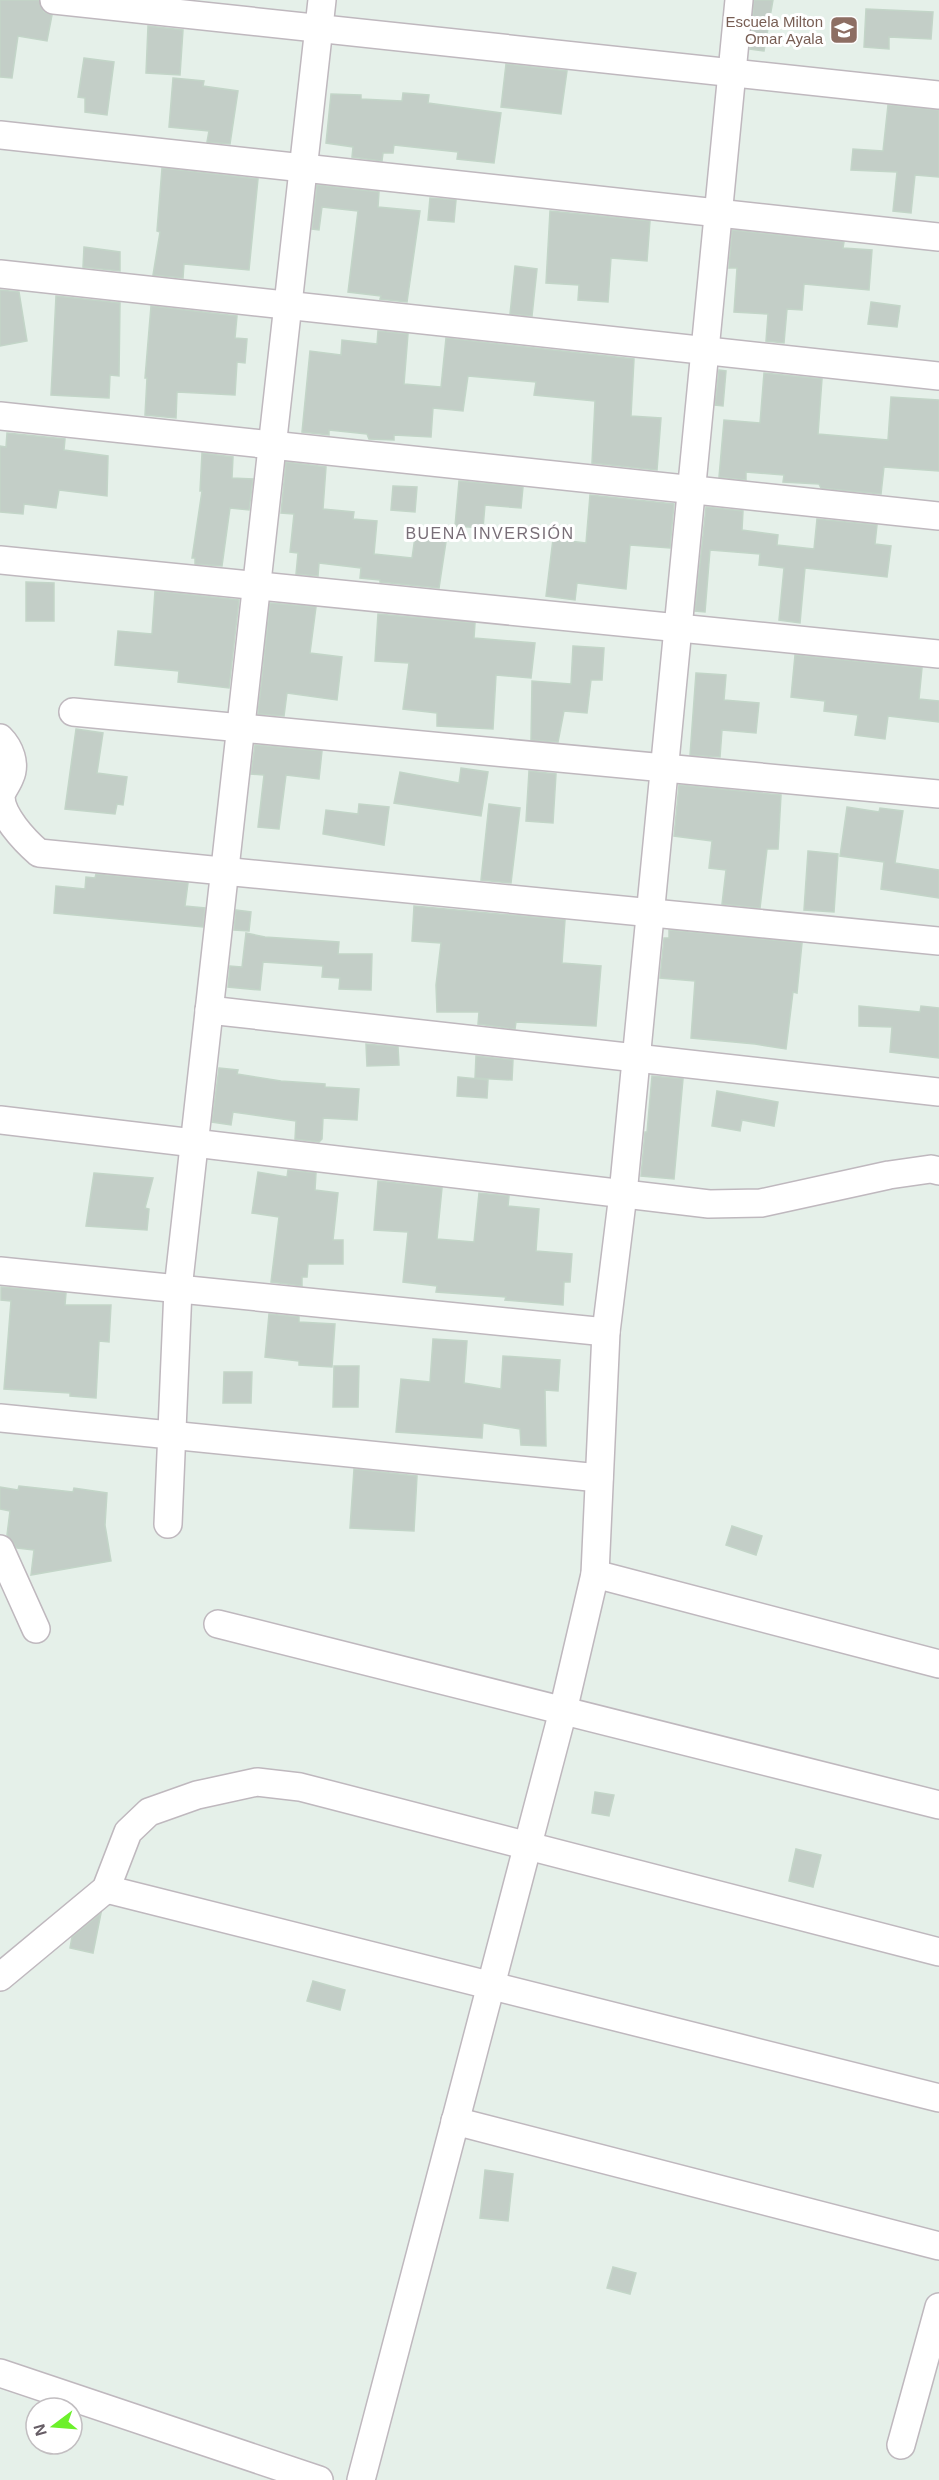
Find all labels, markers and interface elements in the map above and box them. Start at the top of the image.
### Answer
place label: Escuela Milton Omar Ayala [725,13,824,47]
school or university icon: Escuela Milton Omar Ayala [828,14,860,46]
district label: BUENA INVERSIÓN [405,524,575,542]
north arrow [24,2396,84,2456]
text: N [30,2422,50,2438]

